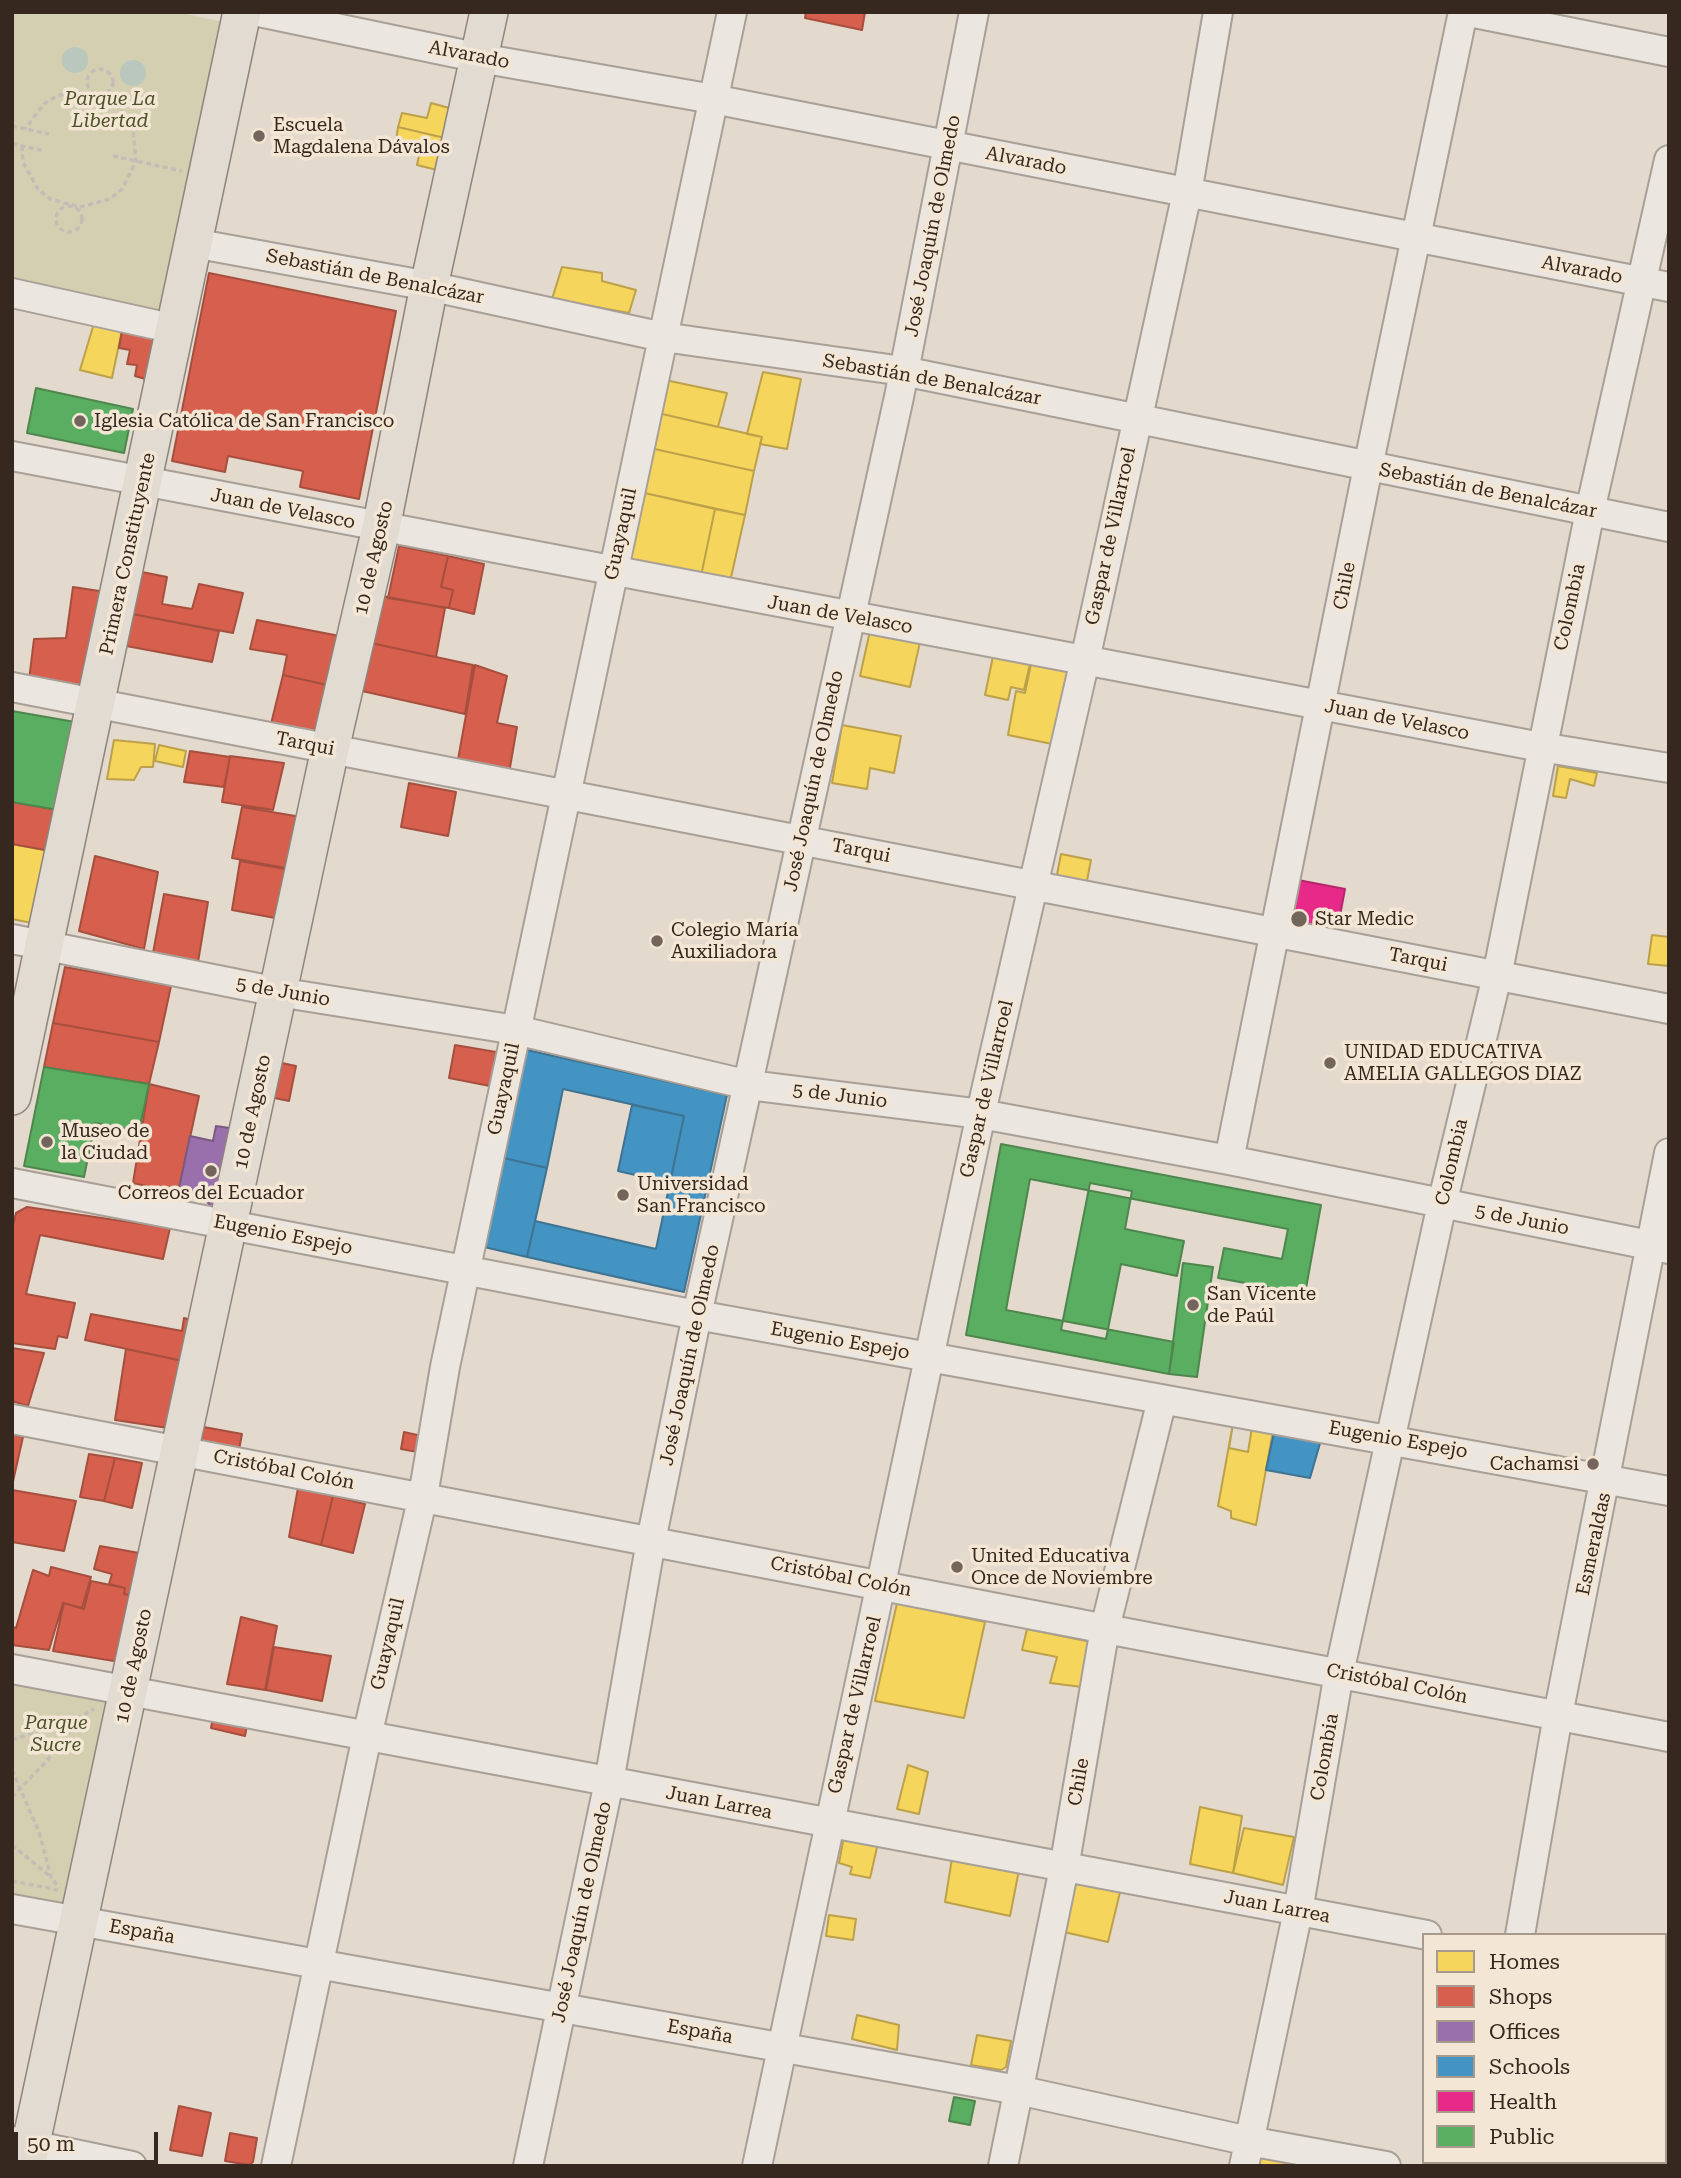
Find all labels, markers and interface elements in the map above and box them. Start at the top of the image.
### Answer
street label: Alvarado [427,36,511,74]
park label: Parque La Libertad [64,88,156,132]
street label: José Joaquín de Olmedo [900,113,966,339]
place label: Escuela Magdalena Dávalos [273,114,450,158]
marker: Escuela Magdalena Dávalos [251,128,267,144]
street label: Alvarado [984,142,1068,180]
street label: Sebastián de Benalcázar [264,245,486,309]
street label: Alvarado [1540,251,1624,289]
street label: Sebastián de Benalcázar [821,350,1043,410]
place label: Iglesia Católica de San Francisco [94,410,394,432]
marker: Iglesia Católica de San Francisco [72,413,88,429]
street label: Gaspar de Villarroel [1081,445,1141,627]
street label: Primera Constituyente [95,451,161,657]
street label: Sebastián de Benalcázar [1377,459,1599,523]
street label: Juan de Velasco [209,484,357,534]
street label: Guayaquil [600,486,642,582]
street label: 10 de Agosto [350,499,398,617]
street label: Chile [1329,560,1361,612]
street label: Colombia [1550,561,1590,653]
street label: Juan de Velasco [766,591,914,639]
street label: José Joaquín de Olmedo [779,668,849,894]
street label: Juan de Velasco [1323,695,1471,745]
street label: Tarqui [274,727,336,761]
street label: Tarqui [830,834,892,868]
place label: Star Medic [1315,908,1414,930]
marker: Star Medic [1289,909,1309,929]
place label: Colegio María Auxiliadora [671,919,798,963]
marker: Colegio María Auxiliadora [649,933,665,949]
street label: Tarqui [1387,943,1449,977]
street label: 5 de Junio [234,973,332,1011]
street label: Gaspar de Villarroel [955,998,1019,1180]
street label: Guayaquil [483,1041,525,1137]
place label: UNIDAD EDUCATIVA AMELIA GALLEGOS DIAZ [1344,1041,1582,1085]
street label: 10 de Agosto [230,1053,276,1171]
marker: UNIDAD EDUCATIVA AMELIA GALLEGOS DIAZ [1322,1055,1338,1071]
street label: 5 de Junio [791,1079,889,1113]
street label: Colombia [1431,1116,1473,1208]
place label: Museo de la Ciudad [61,1120,149,1164]
marker: Museo de la Ciudad [39,1134,55,1150]
marker: Correos del Ecuador [203,1163,219,1179]
place label: Universidad San Francisco [637,1173,766,1217]
place label: Correos del Ecuador [118,1182,304,1204]
marker: Universidad San Francisco [615,1187,631,1203]
street label: 5 de Junio [1473,1200,1571,1240]
street label: Eugenio Espejo [212,1210,354,1260]
street label: José Joaquín de Olmedo [655,1242,725,1468]
place label: San Vicente de Paúl [1207,1283,1316,1327]
marker: San Vicente de Paúl [1185,1297,1201,1313]
street label: Eugenio Espejo [769,1318,911,1364]
street label: Eugenio Espejo [1327,1417,1469,1463]
street label: Cristóbal Colón [211,1445,357,1495]
place label: Cachamsi [1490,1453,1579,1475]
marker: Cachamsi [1585,1456,1601,1472]
street label: Esmeraldas [1572,1491,1616,1597]
place label: United Educativa Once de Noviembre [971,1545,1153,1589]
street label: Cristóbal Colón [768,1552,914,1602]
marker: United Educativa Once de Noviembre [949,1559,965,1575]
street label: Guayaquil [366,1596,410,1692]
street label: 10 de Agosto [111,1607,157,1725]
street label: Gaspar de Villarroel [823,1614,887,1796]
street label: Cristóbal Colón [1324,1659,1470,1709]
street label: Colombia [1306,1711,1344,1803]
park label: Parque Sucre [24,1712,88,1756]
street label: Chile [1064,1756,1094,1808]
street label: Juan Larrea [664,1782,774,1824]
street label: José Joaquín de Olmedo [547,1799,617,2025]
street label: Juan Larrea [1222,1886,1332,1928]
street label: España [107,1915,177,1949]
legend [1422,1933,1667,2164]
text: Homes [1489,1950,1560,1974]
text: Shops [1489,1985,1552,2009]
street label: España [665,2015,735,2049]
text: Offices [1489,2020,1560,2044]
text: Schools [1489,2055,1570,2079]
text: Health [1489,2090,1557,2114]
scale bar [18,2118,161,2162]
text: Public [1489,2125,1554,2149]
text: 50 m [27,2132,75,2156]

